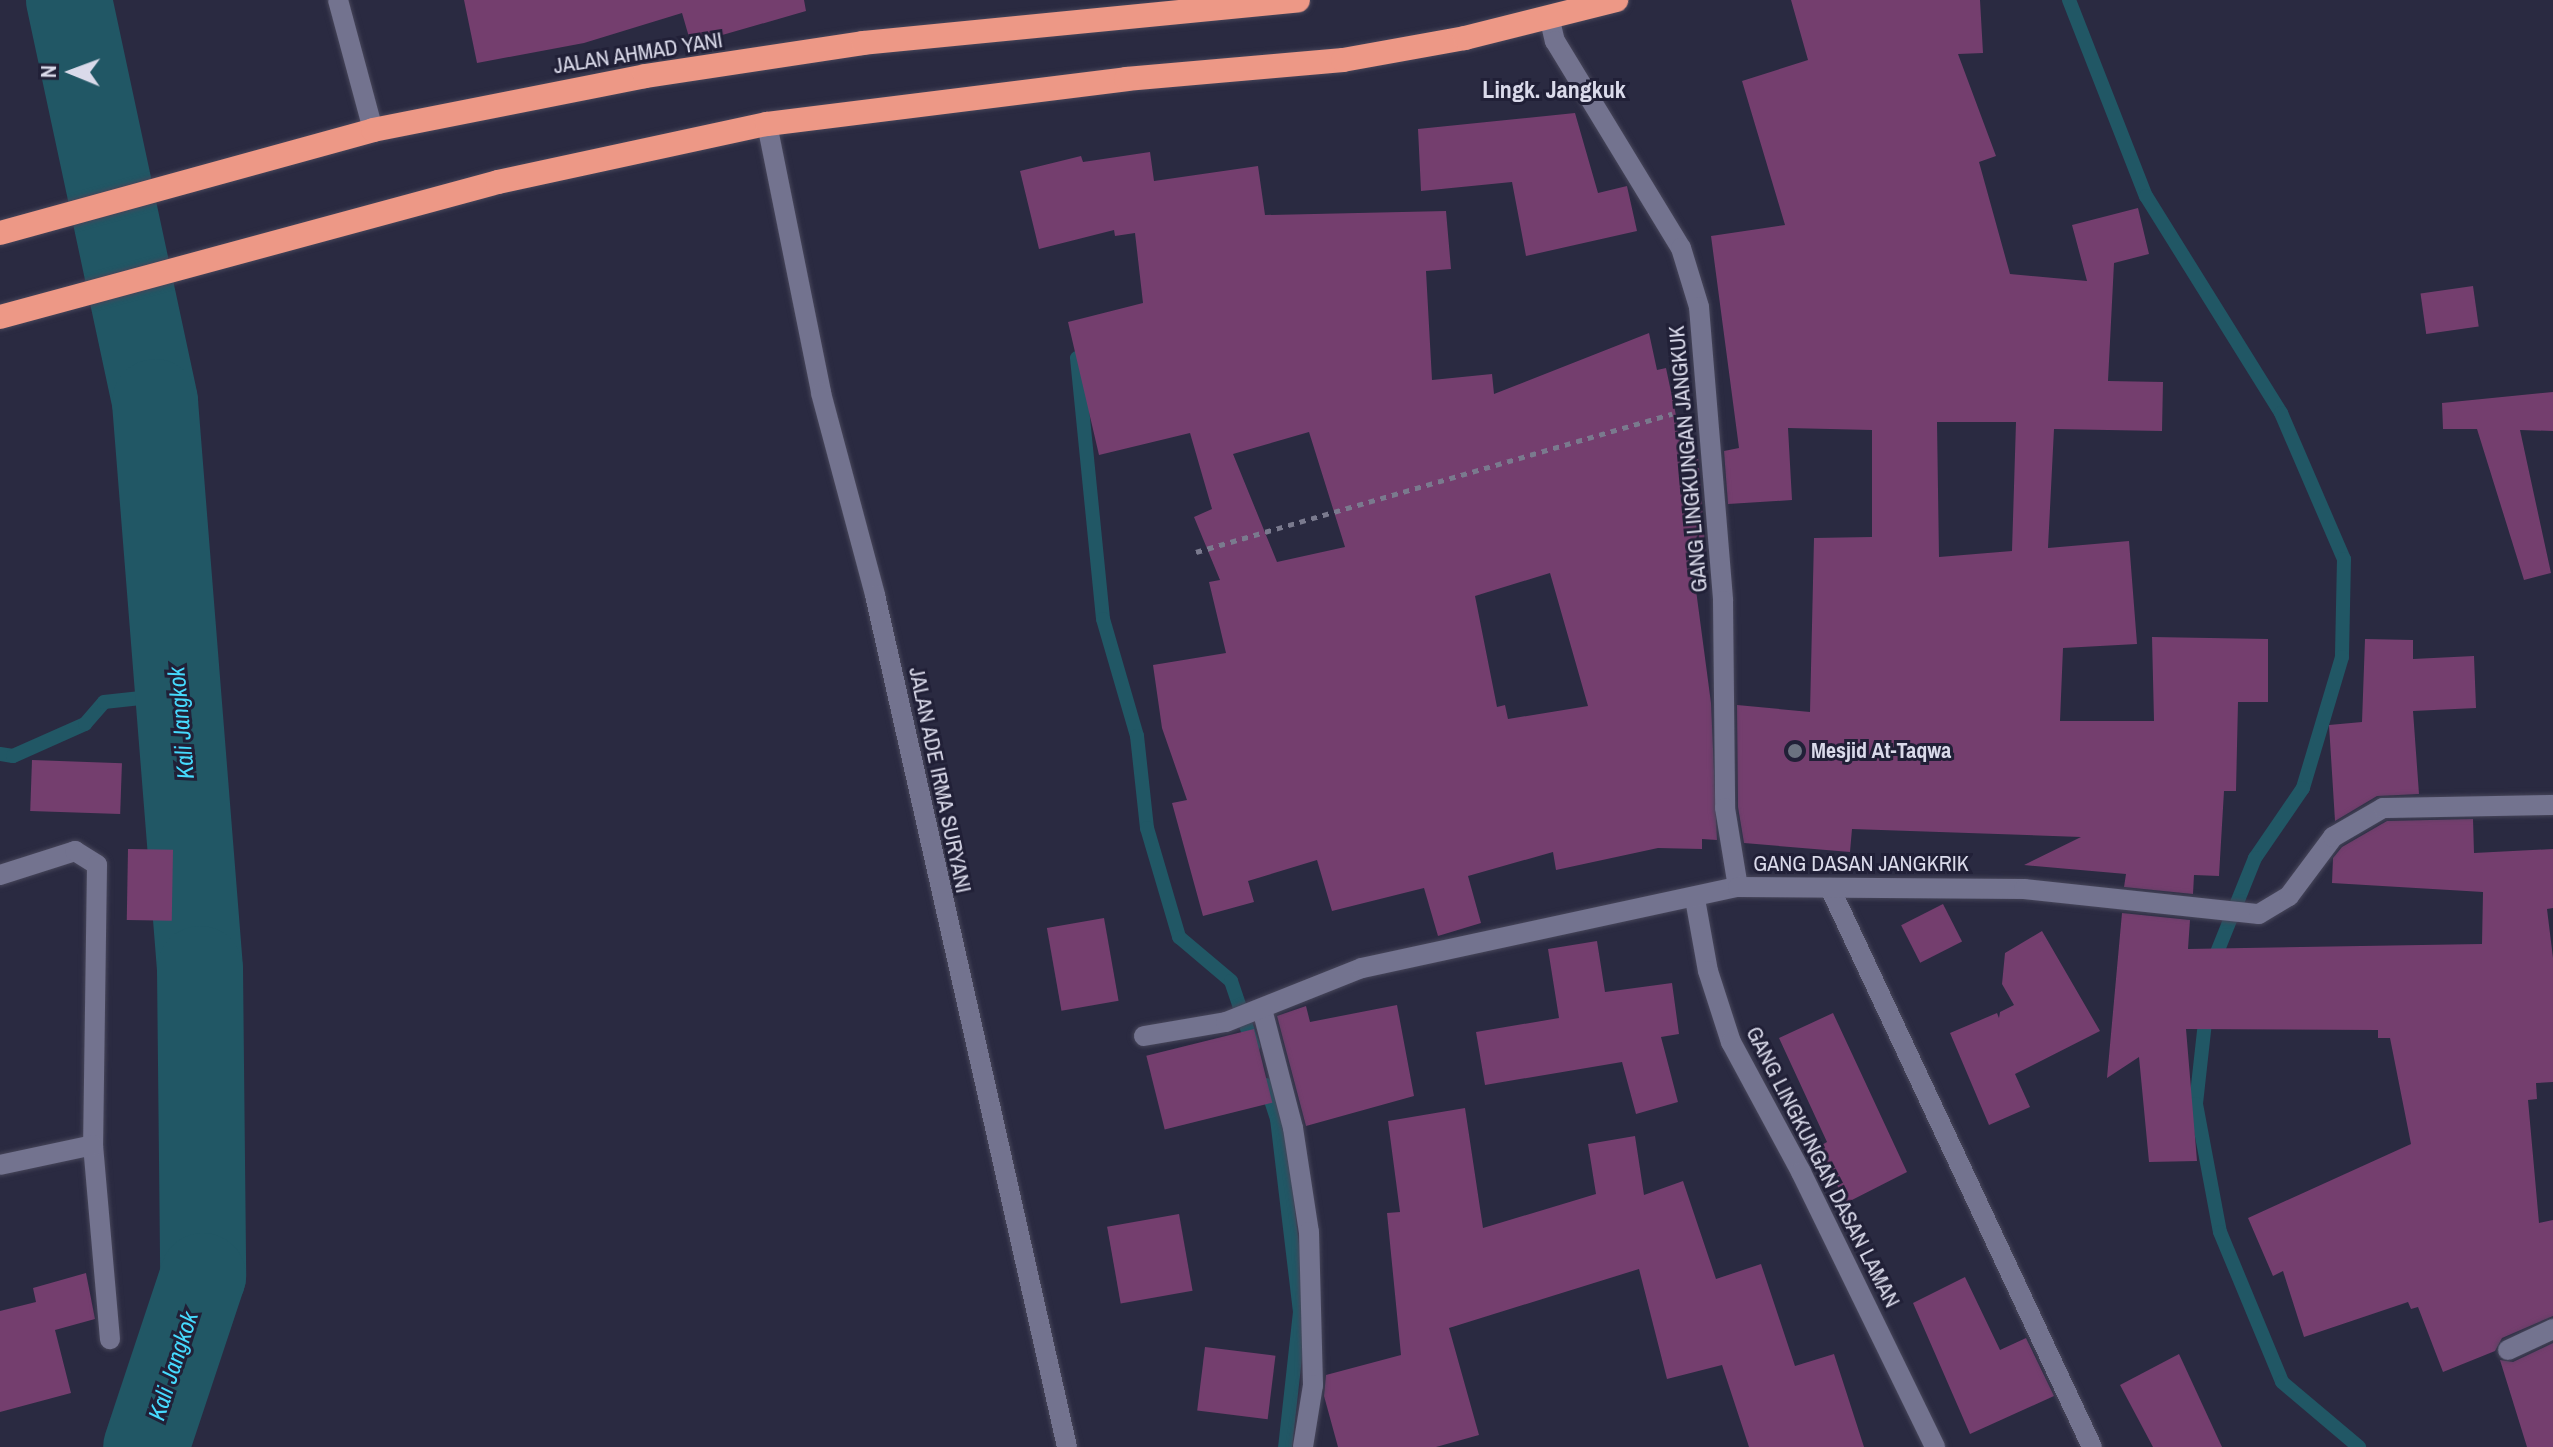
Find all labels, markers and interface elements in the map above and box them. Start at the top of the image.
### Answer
street label: JALAN AHMAD YANI [551,27,725,79]
north arrow [32,32,112,112]
text: N [33,65,63,78]
district label: Lingk. Jangkuk [1482,76,1626,104]
street label: GANG LINGKUNGAN JANGKUK [1663,325,1713,593]
street label: JALAN ADE IRMA SURYANI [903,664,977,896]
water label: Kali Jangkok [162,666,200,780]
place label: Mesjid At-Taqwa [1811,738,1952,764]
marker: Mesjid At-Taqwa [1786,742,1804,760]
street label: GANG DASAN JANGKRIK [1753,851,1969,877]
street label: GANG LINGKUNGAN DASAN LAMAN [1740,1022,1906,1312]
water label: Kali Jangkok [142,1308,204,1424]

